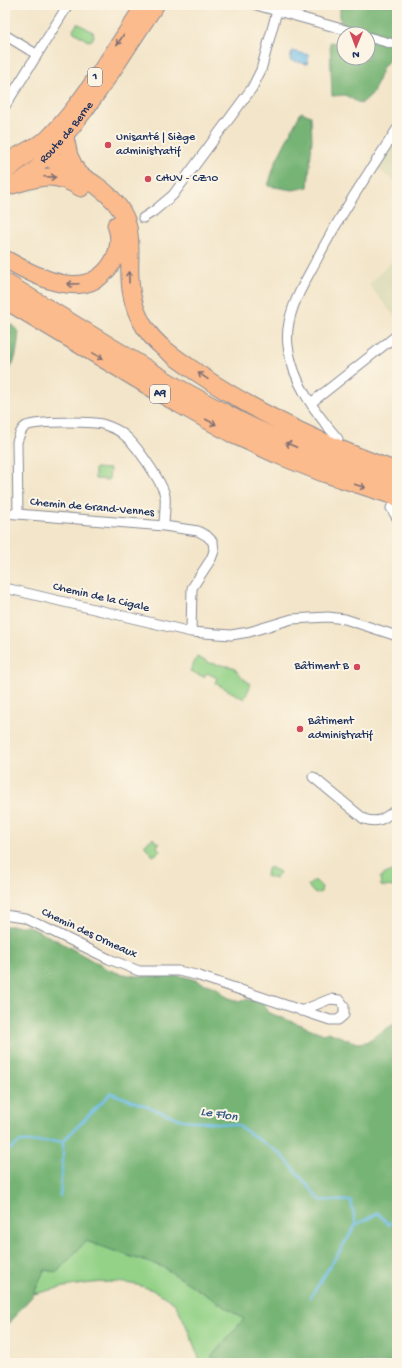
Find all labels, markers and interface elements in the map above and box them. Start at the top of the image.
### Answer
north arrow [336,26,376,66]
one-way arrow [116,34,124,45]
text: N [352,48,360,60]
road number: 1 [88,68,102,86]
street label: Route de Berne [37,99,98,167]
place label: Unisanté | Siège administratif [116,131,196,159]
marker: Unisanté | Siège administratif [103,140,113,150]
place label: CHUV - CZ10 [156,172,219,186]
one-way arrow [43,173,56,181]
marker: CHUV - CZ10 [143,174,153,184]
one-way arrow [126,271,133,284]
one-way arrow [67,281,80,288]
one-way arrow [92,353,104,361]
one-way arrow [198,372,209,380]
road number: A9 [150,385,170,403]
one-way arrow [204,419,216,426]
one-way arrow [286,440,298,448]
one-way arrow [353,483,366,490]
street label: Chemin de Grand-Vennes [29,496,155,520]
street label: Chemin de la Cigale [51,580,151,616]
place label: Bâtiment B [293,660,350,674]
marker: Bâtiment B [352,662,362,672]
place label: Bâtiment administratif [307,715,374,743]
marker: Bâtiment administratif [295,724,305,734]
street label: Chemin des Ormeaux [39,906,140,963]
water label: Le Flon [200,1105,239,1125]

